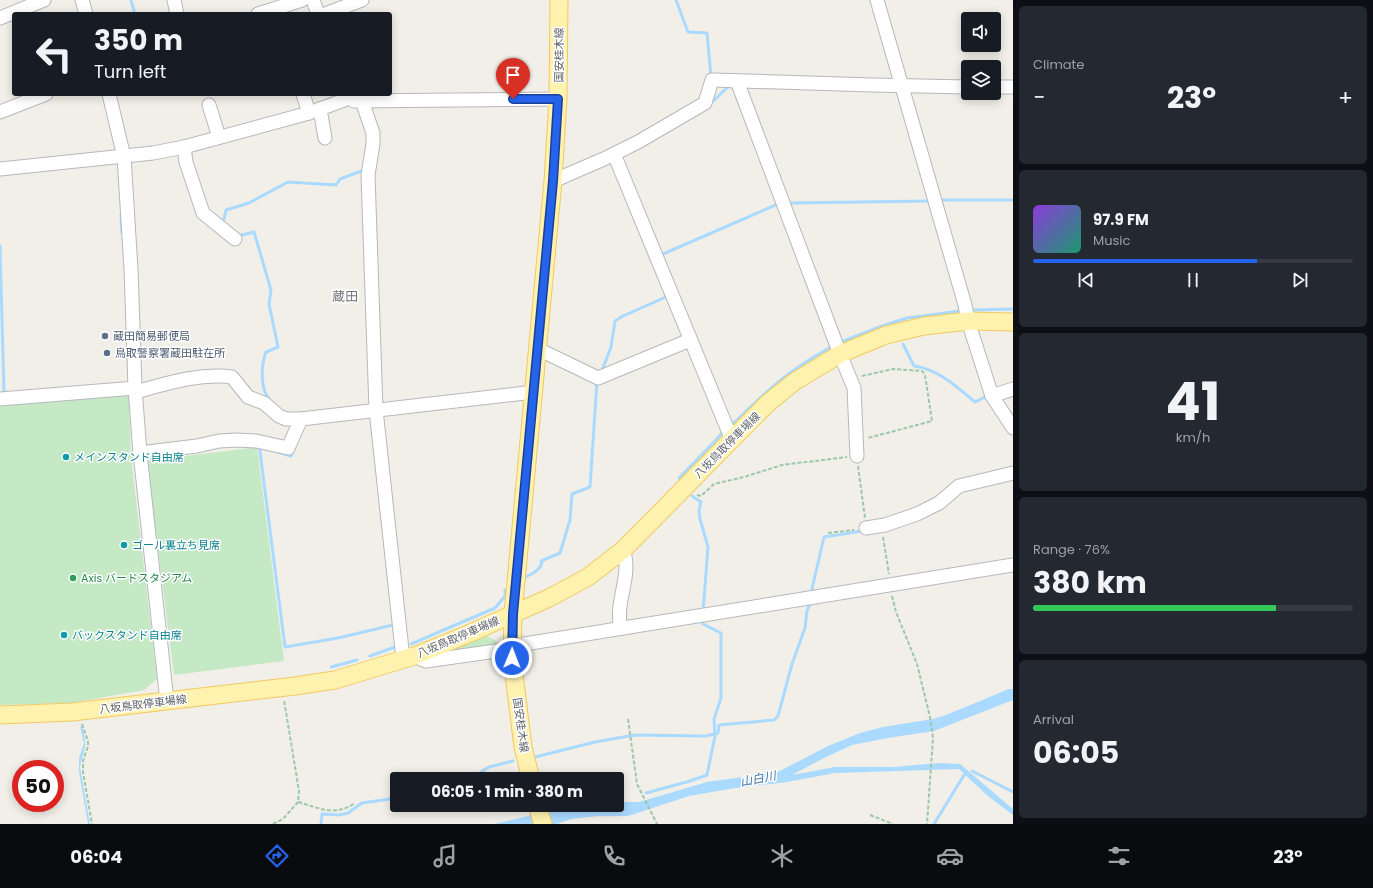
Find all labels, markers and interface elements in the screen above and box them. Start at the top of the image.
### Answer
map controls [961,12,1001,100]
button: sound [961,12,1001,52]
text: 350 m [94,21,183,60]
icon: left [28,28,80,80]
street label: 国安桂木線 [551,28,567,83]
text: Climate [1033,55,1084,74]
pin [496,58,530,99]
text: Turn left [94,59,166,84]
button: layers [961,60,1001,100]
icon: arrive [502,64,524,86]
text: 23° [1167,76,1216,119]
text: − [1033,82,1045,113]
text: + [1338,82,1353,113]
text: 97.9 FM [1093,209,1149,230]
text: Music [1093,231,1130,250]
icon: previous [1075,269,1097,291]
icon: pause [1182,269,1204,291]
icon: next [1289,269,1311,291]
district label: 蔵田 [332,287,358,306]
place label: 蔵田簡易郵便局 [113,328,190,344]
marker: 蔵田簡易郵便局 [100,331,110,341]
place label: 鳥取警察署蔵田駐在所 [115,345,226,361]
marker: 鳥取警察署蔵田駐在所 [102,348,112,358]
text: 41 [1166,365,1220,438]
street label: 八坂鳥取停車場線 [690,408,764,482]
text: km/h [1176,428,1210,447]
place label: メインスタンド自由席 [74,449,184,465]
marker: メインスタンド自由席 [61,452,71,462]
place label: ゴール裏立ち見席 [132,537,220,553]
marker: ゴール裏立ち見席 [119,540,129,550]
text: Range · 76% [1033,540,1110,559]
text: 380 km [1033,561,1147,604]
place label: Axis バードスタジアム [81,570,192,586]
marker: Axis バードスタジアム [68,573,78,583]
street label: 八坂鳥取停車場線 [414,612,502,662]
place label: バックスタンド自由席 [72,627,182,643]
marker: バックスタンド自由席 [59,630,69,640]
position arrow [491,637,533,679]
street label: 八坂鳥取停車場線 [98,691,188,717]
street label: 国安桂木線 [509,697,533,753]
text: Arrival [1033,710,1074,729]
text: 06:05 [1033,731,1119,774]
speed limit sign: 50 [12,760,64,812]
water label: 山白川 [739,766,779,790]
text: 06:05 · 1 min · 380 m [431,781,583,802]
icon: directions [263,842,291,870]
icon: music [431,842,459,870]
icon: phone [600,842,628,870]
icon: climate [768,842,796,870]
icon: car [936,842,964,870]
icon: filters [1105,842,1133,870]
text: 06:04 [70,844,122,869]
text: 23° [1273,844,1303,869]

